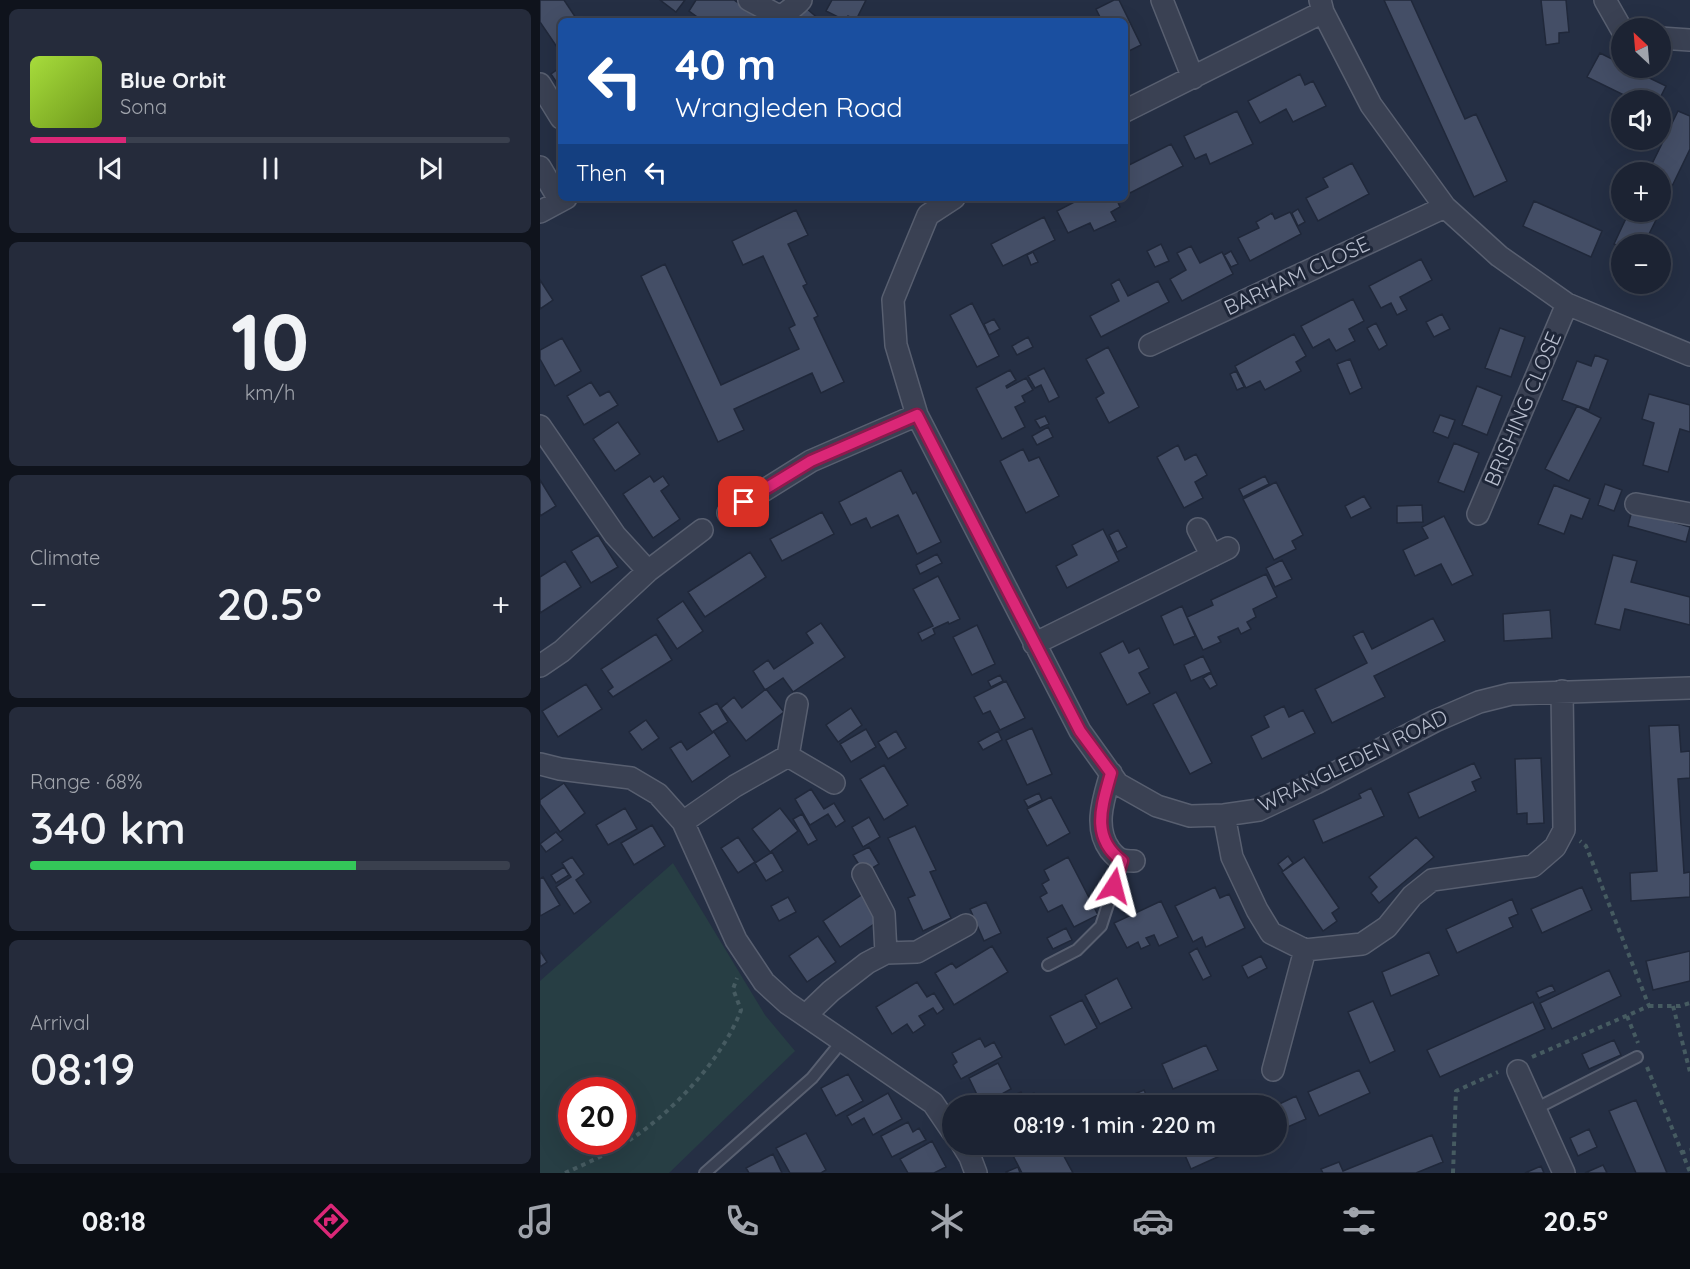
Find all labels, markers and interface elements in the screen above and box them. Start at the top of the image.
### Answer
north arrow [1611,18,1671,78]
map controls [1611,18,1671,294]
text: 40 m [675,38,776,91]
icon: left [576,42,654,120]
text: Blue Orbit [120,66,226,94]
text: Wrangleden Road [675,90,903,124]
button: sound [1611,90,1671,150]
text: Sona [120,94,167,119]
icon: previous [94,152,127,185]
icon: pause [254,152,287,185]
icon: next [414,152,447,185]
icon: left [639,156,672,189]
text: Then [576,159,627,187]
button: + [1611,162,1671,222]
street label: BARHAM CLOSE [1220,230,1374,320]
button: − [1611,234,1671,294]
text: 10 [231,292,309,390]
street label: BRISHING CLOSE [1478,327,1566,490]
text: km/h [245,380,295,405]
pin [718,476,769,527]
icon: arrive [727,485,760,518]
text: Climate [30,545,100,570]
text: 20.5° [217,575,322,631]
text: − [30,583,47,624]
text: + [491,583,510,624]
street label: WRANGLEDEN ROAD [1254,703,1452,817]
text: Range · 68% [30,769,142,794]
text: 340 km [30,799,186,855]
position arrow [1082,854,1146,918]
text: Arrival [30,1010,90,1035]
text: 08:19 [30,1040,136,1096]
speed limit sign: 20 [558,1077,636,1155]
text: 08:19 · 1 min · 220 m [1013,1111,1216,1139]
icon: directions [310,1200,352,1242]
icon: music [515,1200,557,1242]
icon: phone [721,1200,763,1242]
icon: climate [926,1200,968,1242]
icon: car [1132,1200,1174,1242]
icon: filters [1338,1200,1380,1242]
text: 08:18 [82,1204,146,1238]
text: 20.5° [1543,1204,1608,1238]

